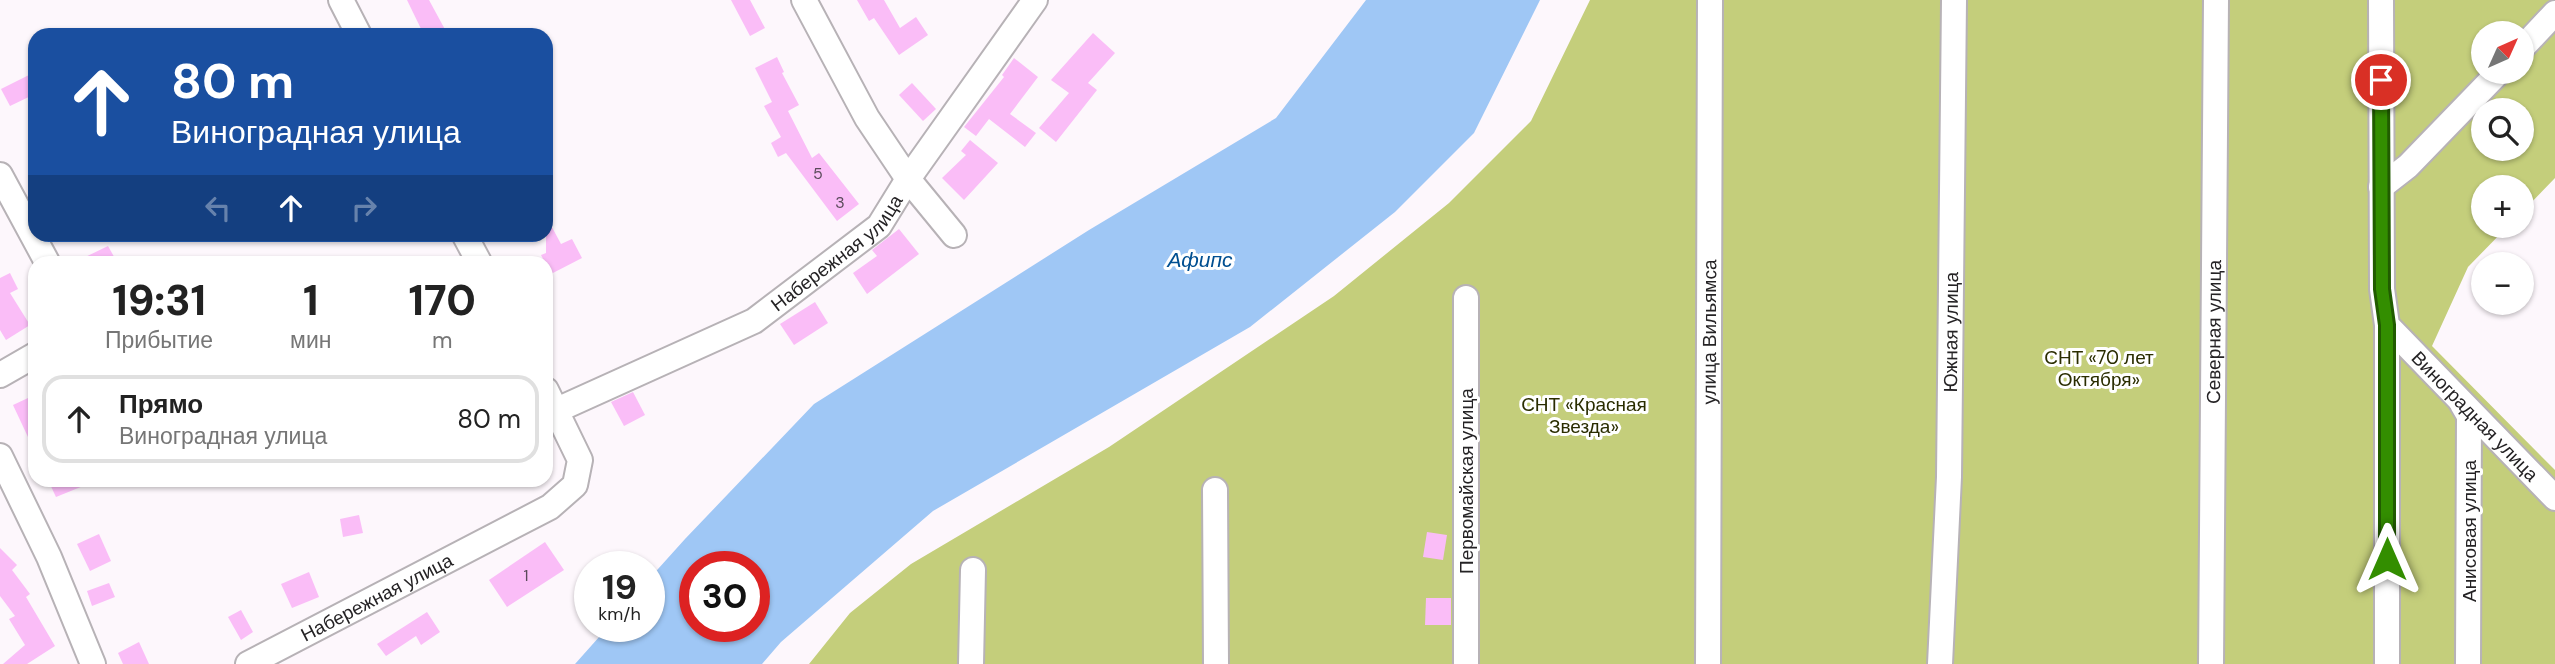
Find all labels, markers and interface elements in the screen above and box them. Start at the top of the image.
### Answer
north arrow [2471,21,2534,84]
map controls [2471,21,2534,315]
text: 80 m [171,49,294,113]
pin [2351,50,2411,110]
icon: ahead [56,56,147,147]
icon: arrive [2362,61,2400,99]
button: search [2471,98,2534,161]
text: Виноградная улица [171,111,461,153]
house number: 5 [813,163,823,184]
button: + [2471,175,2534,238]
icon: left [199,189,237,227]
icon: ahead [272,189,310,227]
icon: right [345,189,383,227]
street label: Набережная улица [765,189,908,317]
house number: 3 [835,192,845,213]
water label: Афипс [1165,246,1233,274]
button: − [2471,252,2534,315]
street label: улица Вильямса [1696,259,1722,405]
street label: Северная улица [2200,259,2227,404]
street label: Южная улица [1937,271,1964,393]
text: 19:31 [112,273,206,328]
text: 1 [303,273,319,328]
text: 170 [408,273,476,328]
text: Прибытие [105,325,213,355]
text: мин [290,325,331,355]
text: m [432,325,452,355]
park label: СНТ «70 лет Октября» [2044,345,2154,392]
street label: Виноградная улица [2406,345,2545,487]
text: Прямо [119,387,203,421]
street label: Первомайская улица [1454,388,1479,574]
park label: СНТ «Красная Звезда» [1521,392,1647,439]
icon: ahead [60,400,98,438]
text: 80 m [457,402,521,436]
text: Виноградная улица [119,421,327,451]
street label: Анисовая улица [2457,460,2482,602]
position arrow [2350,522,2424,596]
street label: Набережная улица [296,547,457,647]
speed limit sign: 30 [679,551,770,642]
text: 19 [602,564,637,610]
house number: 1 [524,565,529,586]
text: km/h [598,602,641,626]

